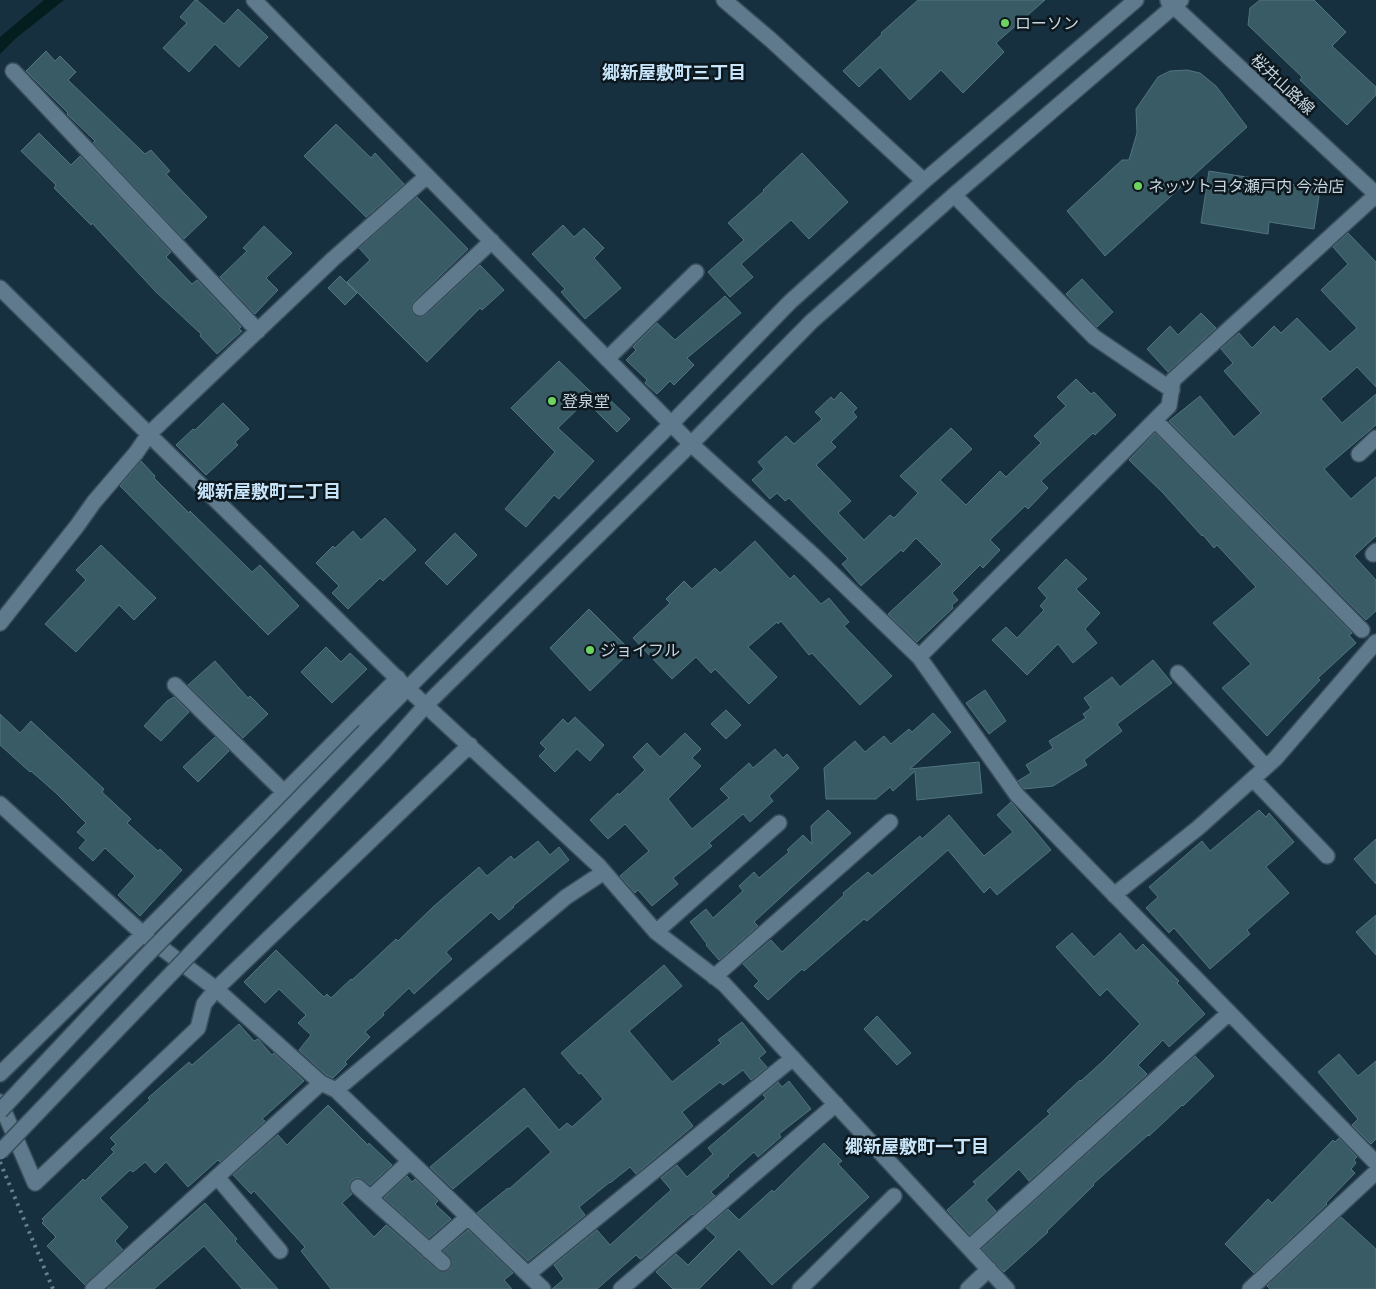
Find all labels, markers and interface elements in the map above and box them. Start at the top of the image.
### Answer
place label: ローソン [1015,12,1079,35]
marker: ローソン [999,17,1011,29]
street label: 桜井山路線 [1246,49,1320,120]
district label: 郷新屋敷町三丁目 [602,60,746,85]
place label: ネッツトヨタ瀬戸内 今治店 [1148,175,1344,198]
marker: ネッツトヨタ瀬戸内 今治店 [1132,180,1144,192]
place label: 登泉堂 [562,390,610,413]
marker: 登泉堂 [546,395,558,407]
district label: 郷新屋敷町二丁目 [197,479,341,504]
place label: ジョイフル [600,639,680,662]
marker: ジョイフル [584,644,596,656]
district label: 郷新屋敷町一丁目 [845,1134,989,1159]

